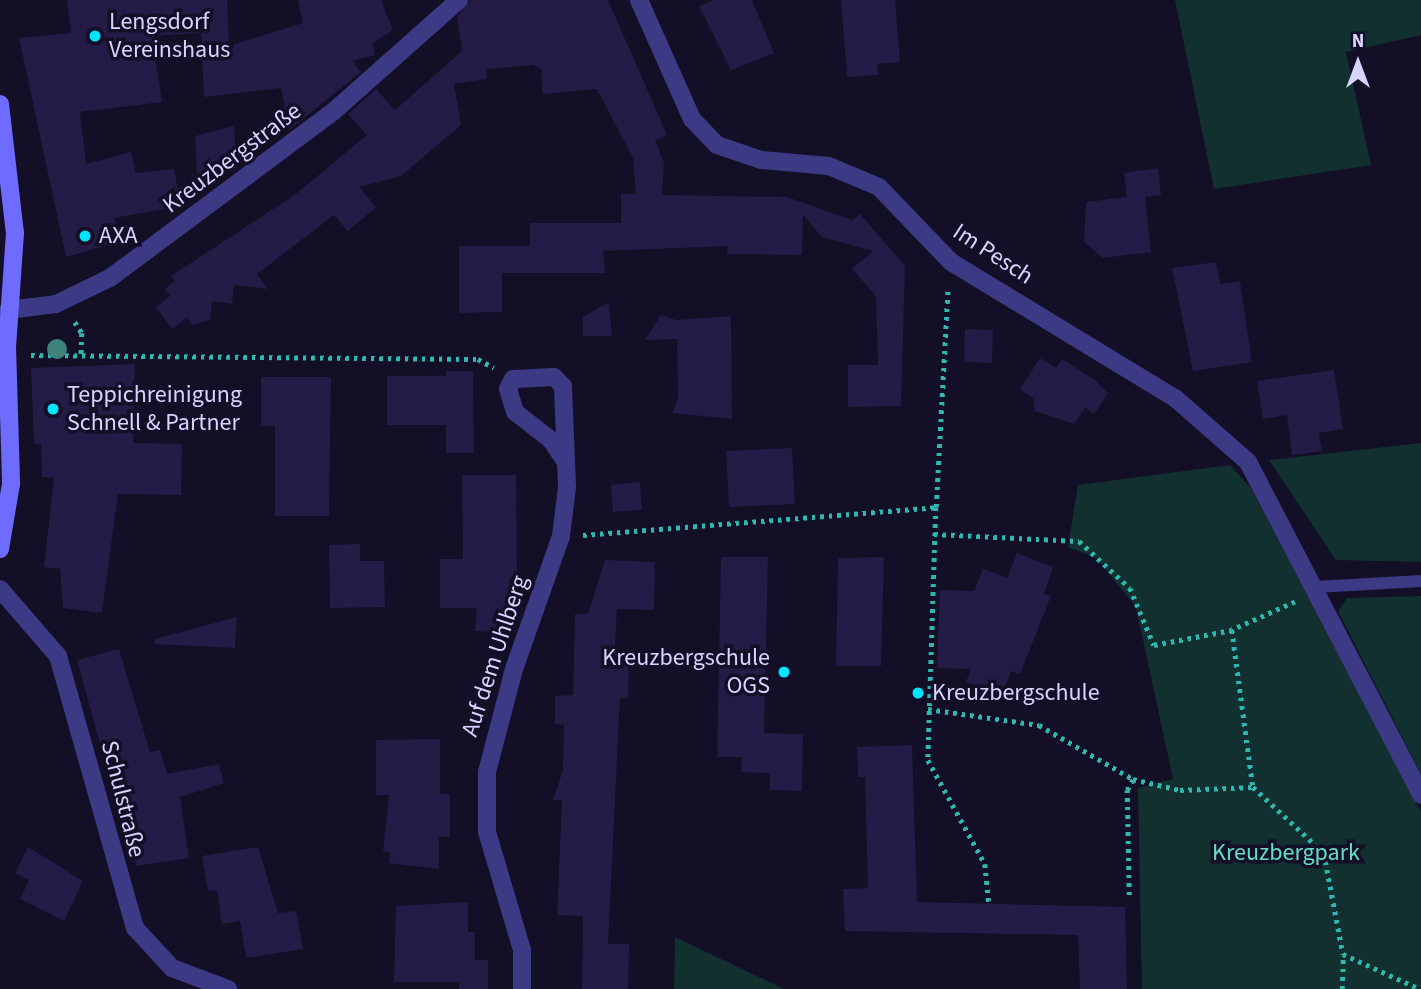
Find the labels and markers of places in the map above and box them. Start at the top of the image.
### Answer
place label: Lengsdorf Vereinshaus [109,8,230,64]
marker: Lengsdorf Vereinshaus [87,28,103,44]
place label: AXA [99,222,138,250]
marker: AXA [77,228,93,244]
place label: Teppichreinigung Schnell & Partner [67,381,242,437]
marker: Teppichreinigung Schnell & Partner [45,401,61,417]
place label: Kreuzbergschule OGS [602,644,770,700]
marker: Kreuzbergschule OGS [776,664,792,680]
place label: Kreuzbergschule [932,679,1100,707]
marker: Kreuzbergschule [910,685,926,701]

